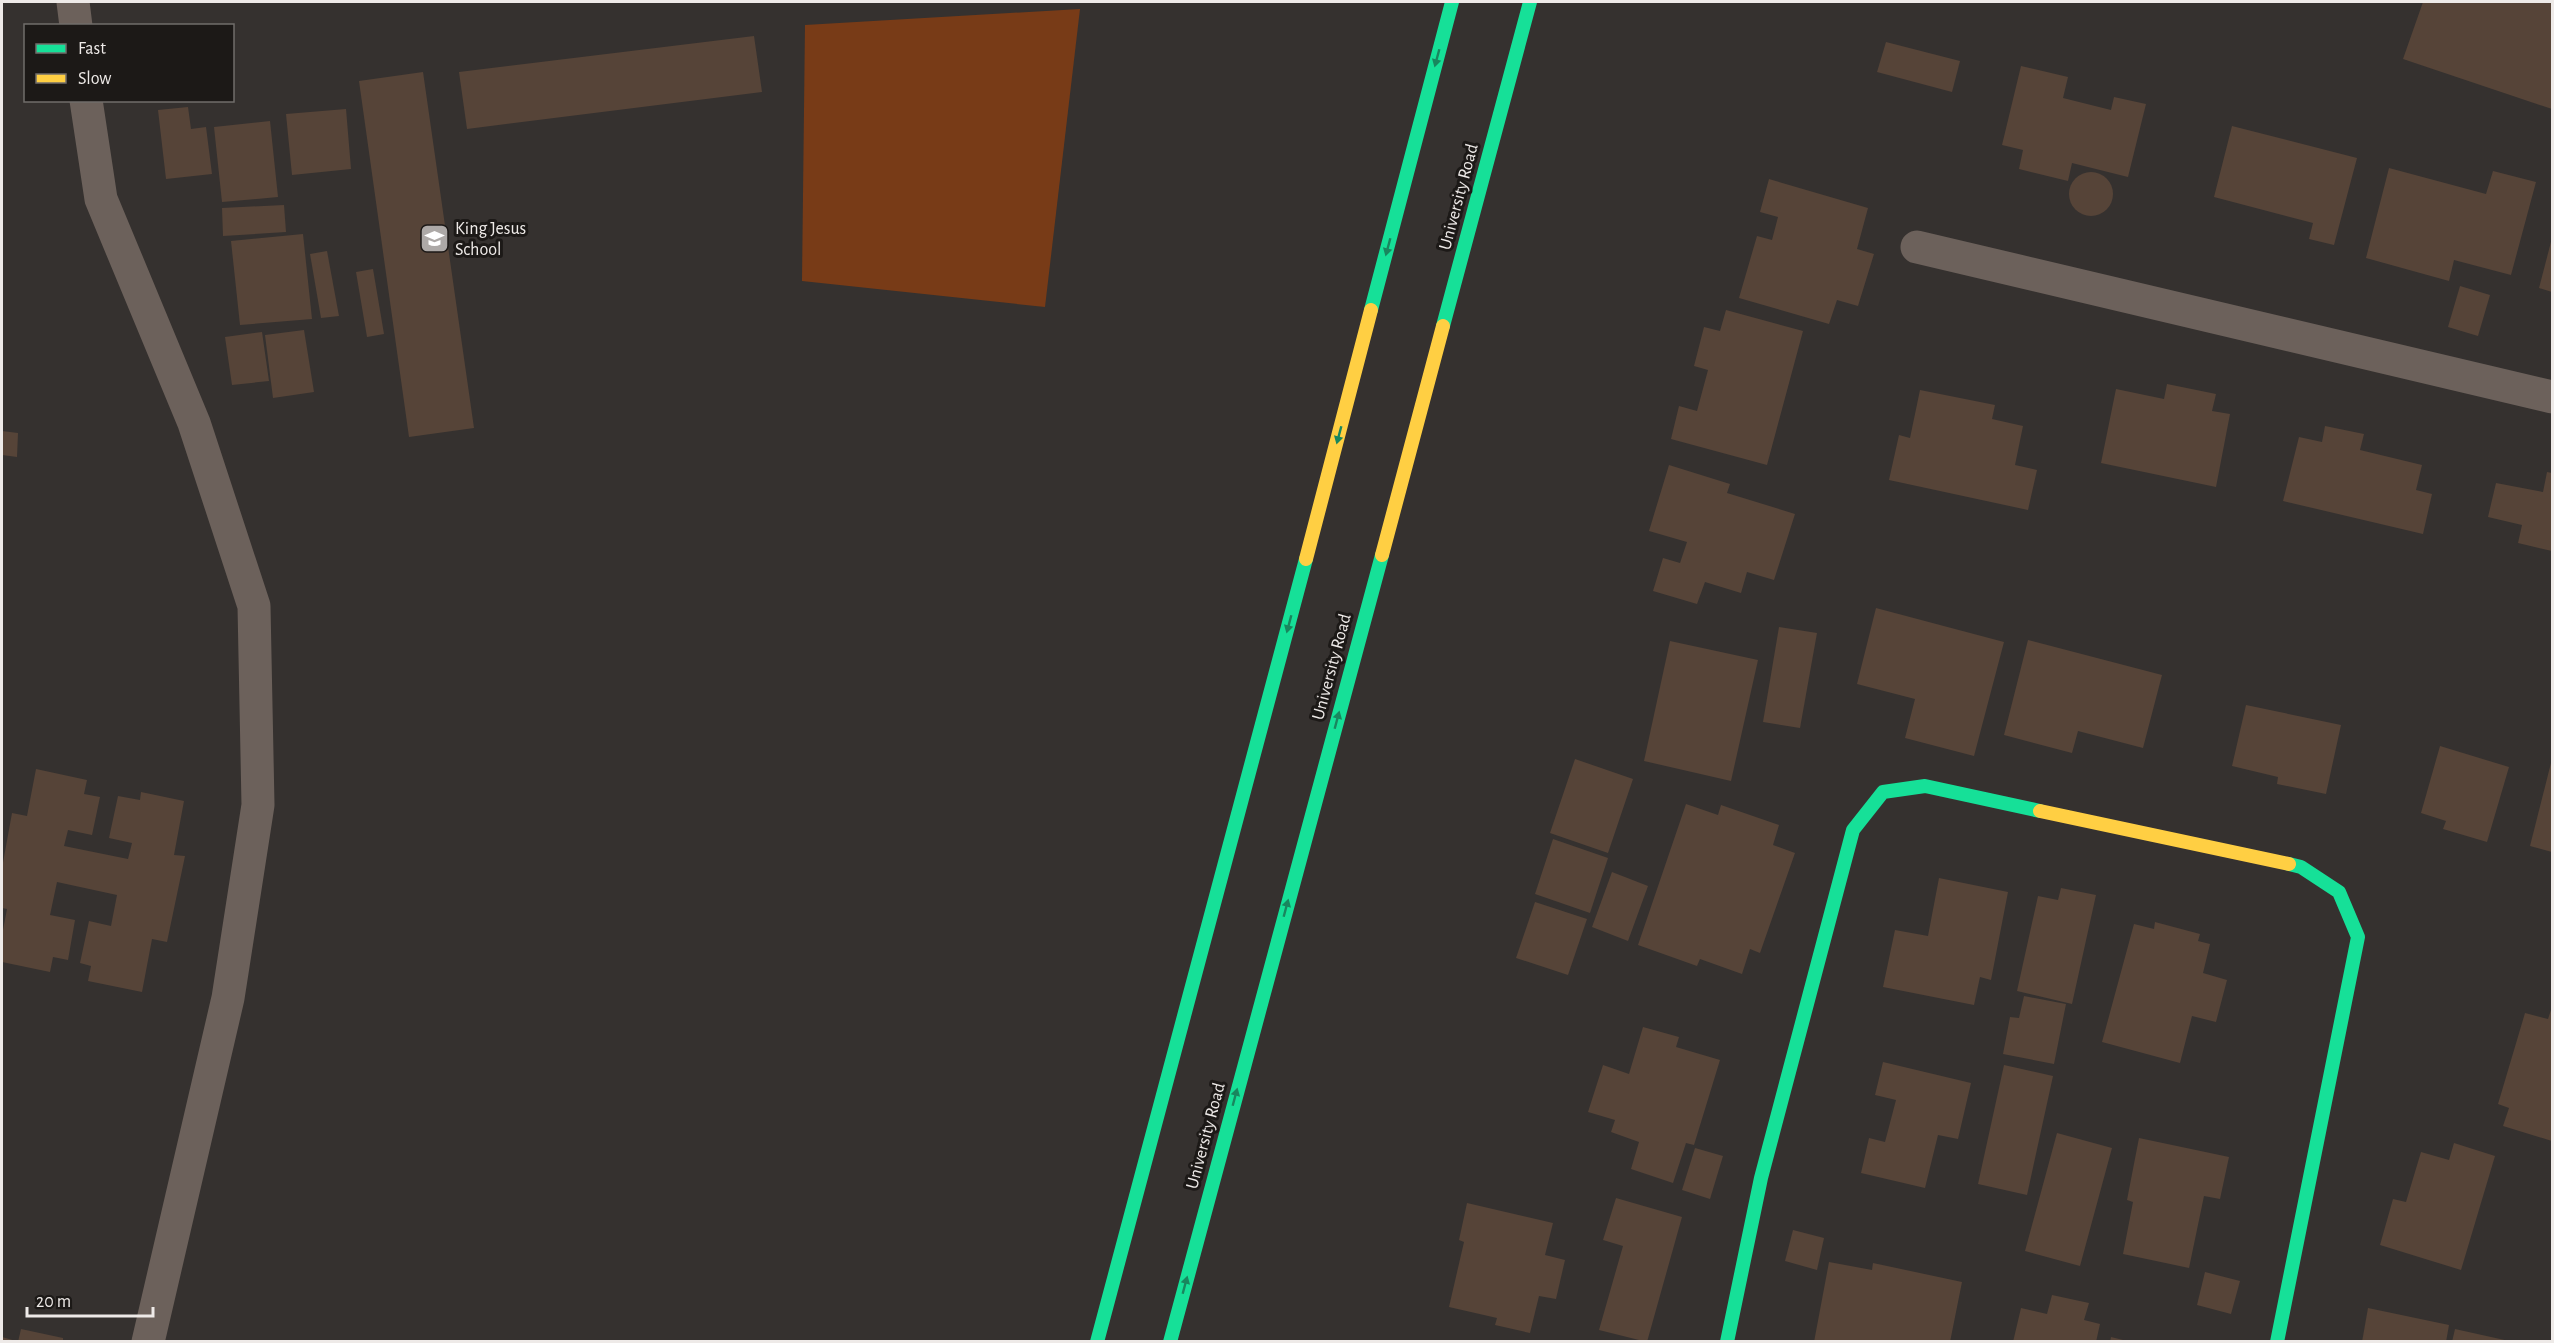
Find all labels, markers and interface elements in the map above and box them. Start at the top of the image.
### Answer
legend [24,24,234,102]
text: Fast [78,40,106,58]
one-way arrow [1432,49,1442,67]
text: Slow [78,70,111,88]
street label: University Road [1436,142,1482,252]
place label: King Jesus School [455,220,526,259]
school or university icon: King Jesus School [418,223,450,255]
one-way arrow [1383,238,1392,256]
one-way arrow [1333,426,1343,445]
street label: University Road [1309,612,1355,722]
one-way arrow [1284,615,1294,633]
one-way arrow [1332,711,1342,729]
one-way arrow [1282,899,1291,917]
street label: University Road [1183,1081,1229,1191]
one-way arrow [1231,1088,1241,1106]
one-way arrow [1181,1276,1190,1294]
scale bar [27,1280,153,1318]
text: 20 m [36,1293,71,1311]

